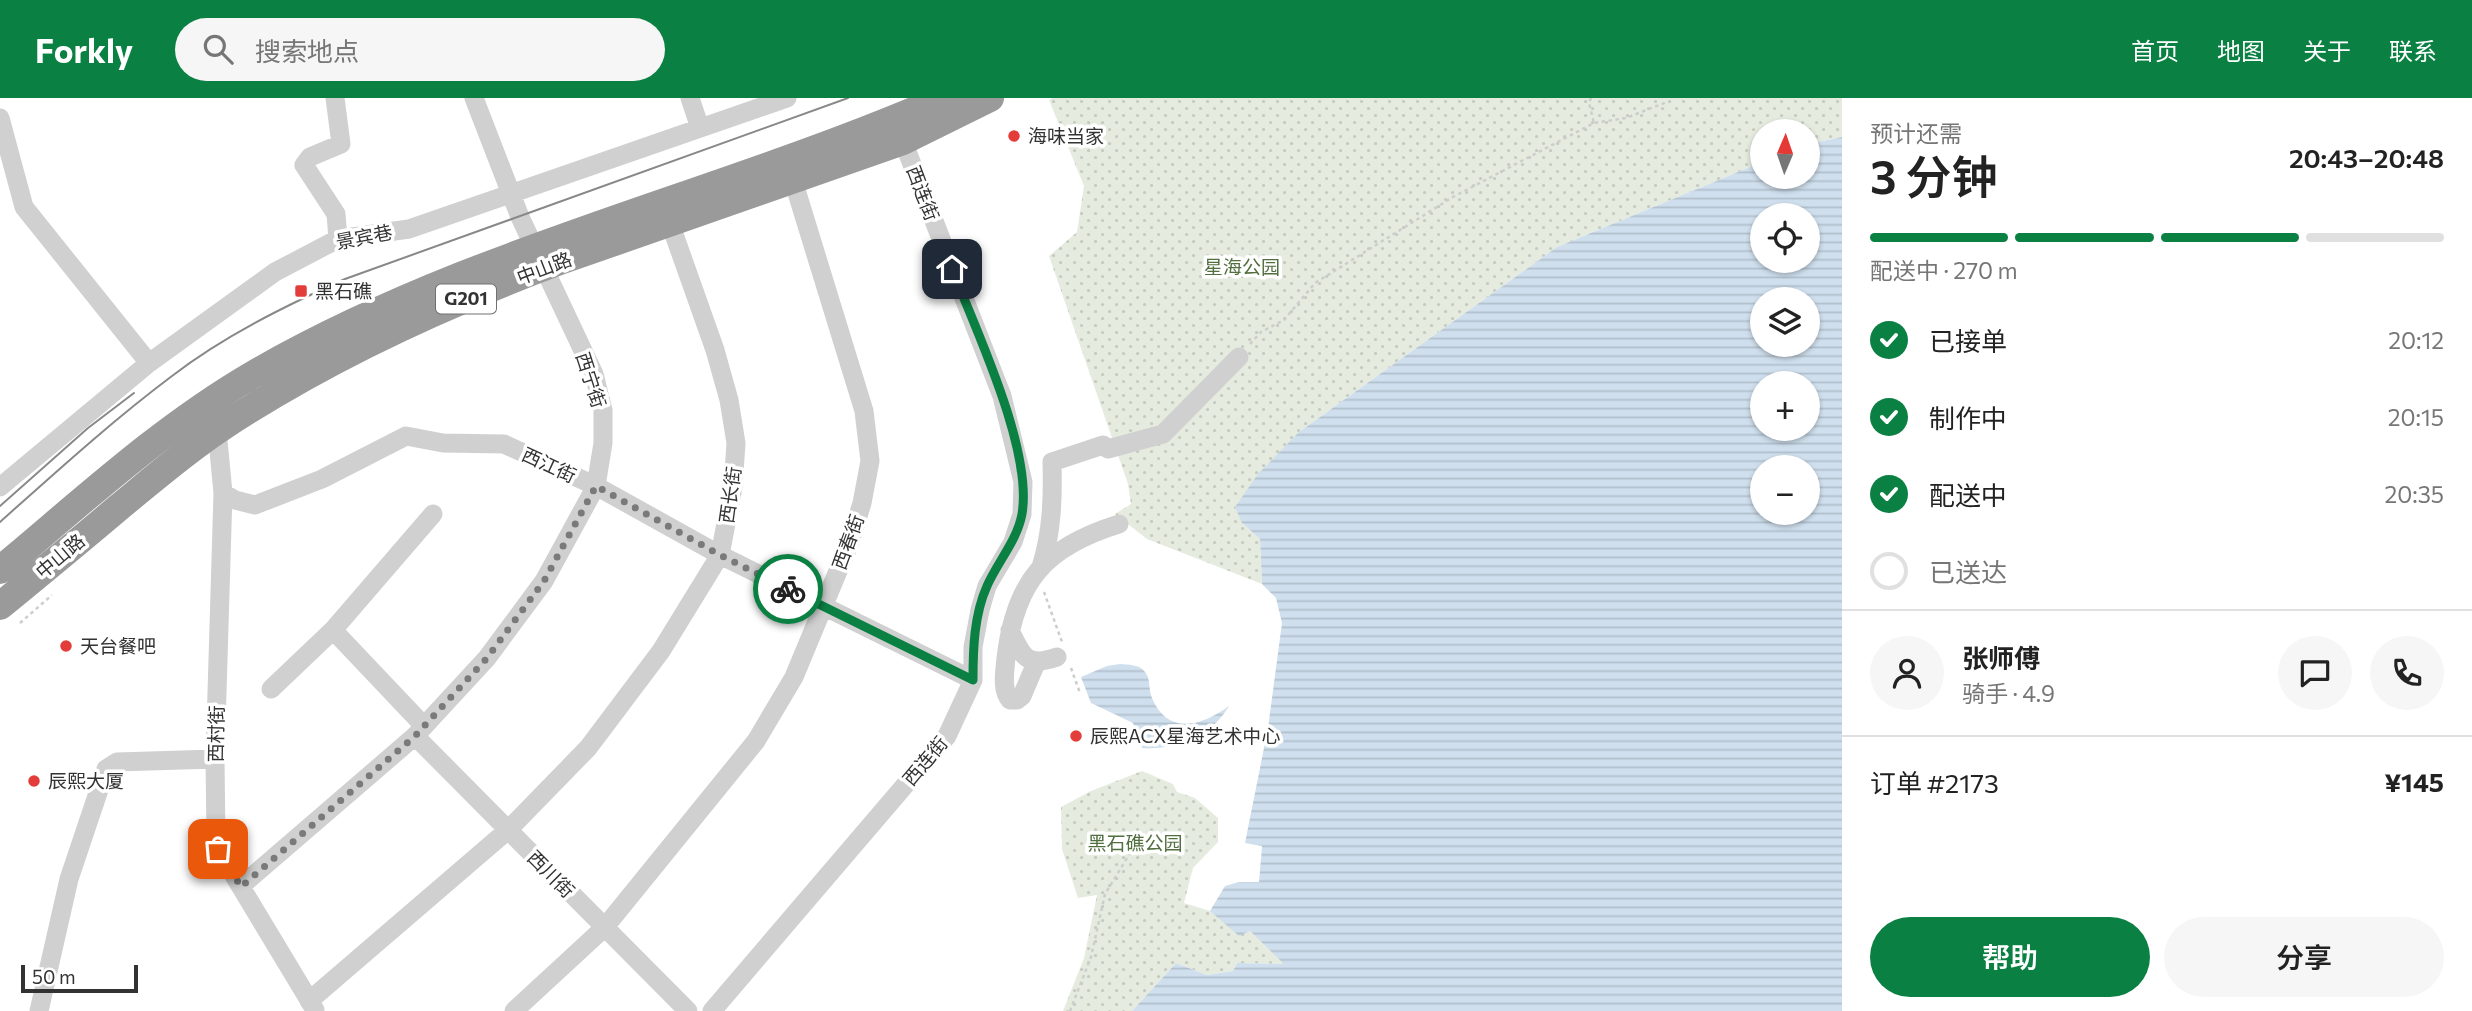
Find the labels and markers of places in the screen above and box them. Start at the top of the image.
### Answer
place label: 海味当家 [1028,124,1104,147]
marker: 海味当家 [1006,128,1022,144]
pin [922,239,982,299]
place label: 黑石礁 [315,279,372,302]
marker: 黑石礁 [293,283,309,299]
place label: 天台餐吧 [80,634,156,657]
marker: 天台餐吧 [58,638,74,654]
place label: 辰熙ACX星海艺术中心 [1090,724,1280,747]
marker: 辰熙ACX星海艺术中心 [1068,728,1084,744]
place label: 辰熙大厦 [48,769,124,792]
marker: 辰熙大厦 [26,773,42,789]
pin [188,819,248,879]

